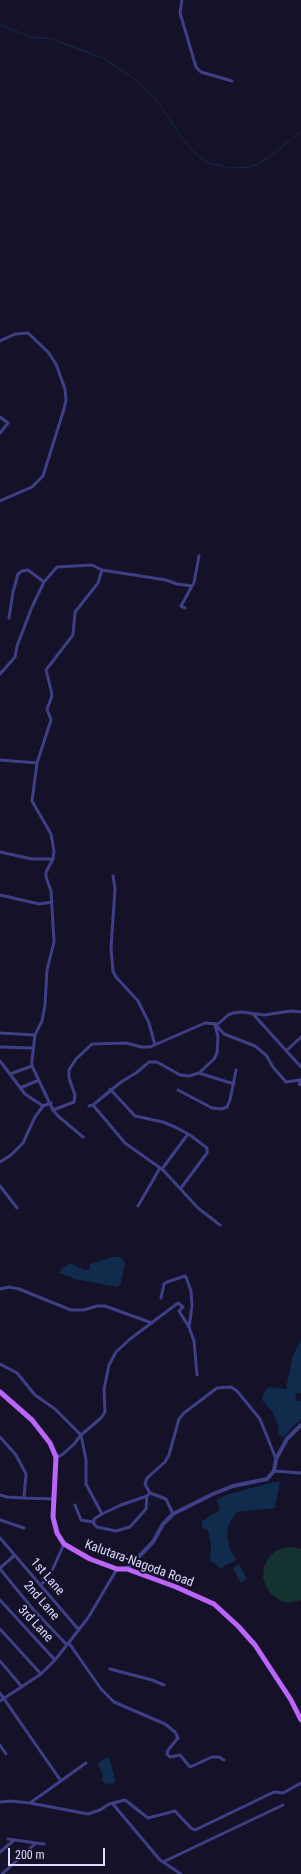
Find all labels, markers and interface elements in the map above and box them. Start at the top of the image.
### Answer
street label: Kalutara-Nagoda Road [82,1537,196,1591]
street label: 1st Lane [27,1555,67,1599]
street label: 2nd Lane [20,1578,62,1624]
street label: 3rd Lane [14,1602,56,1646]
scale bar [10,1840,107,1866]
text: 200 m [15,1848,45,1862]

